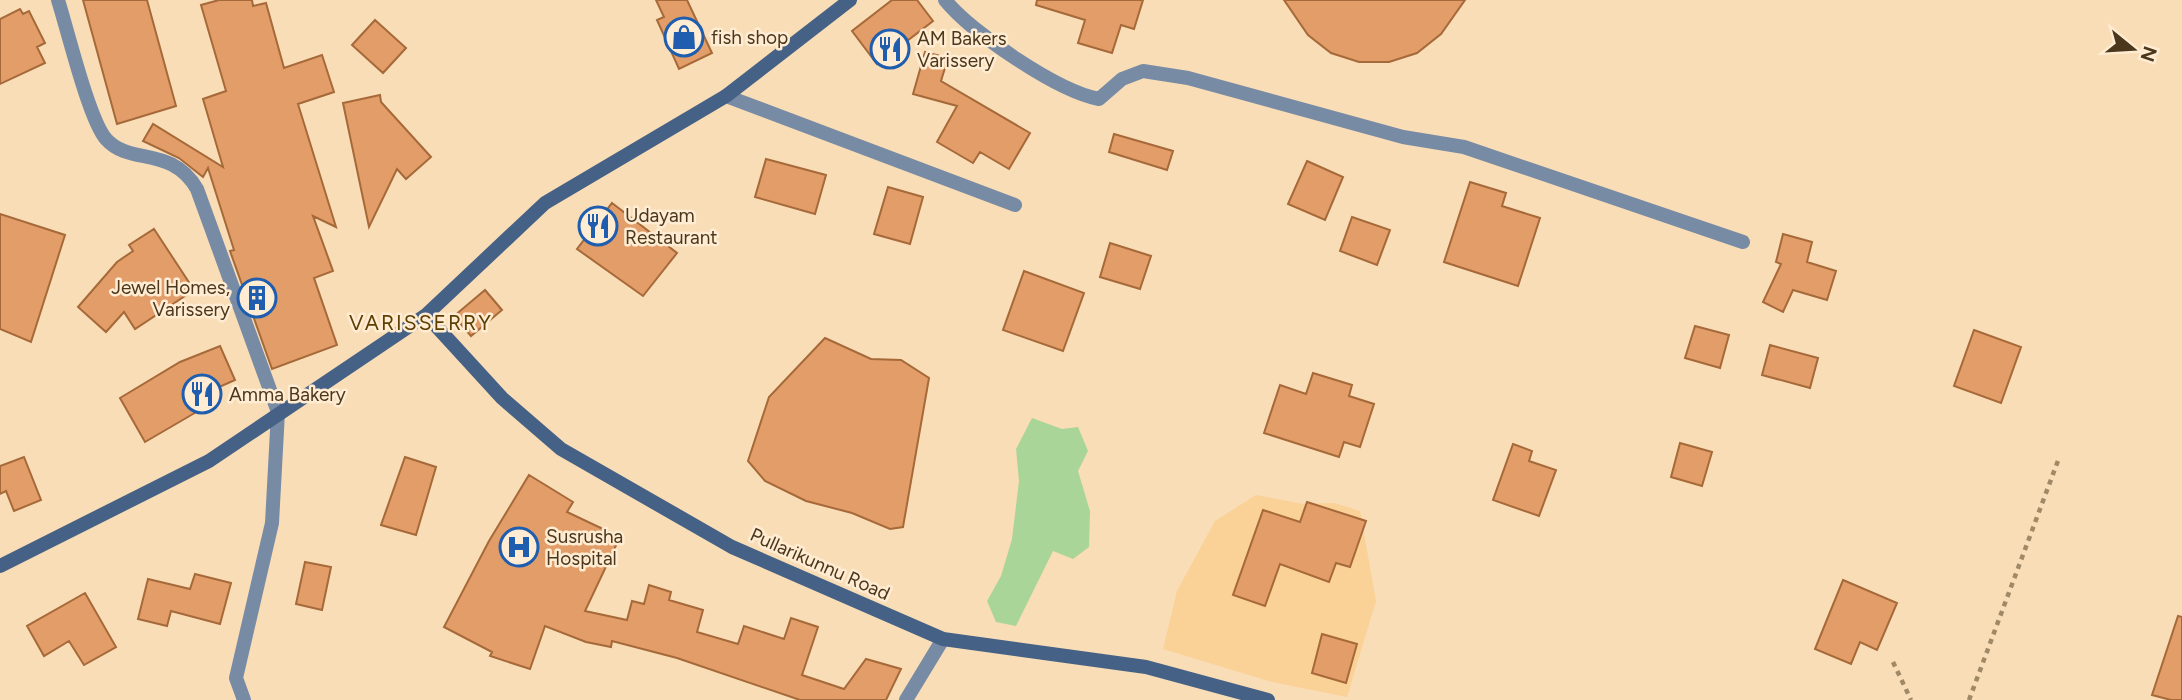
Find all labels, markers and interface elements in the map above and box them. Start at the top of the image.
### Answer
north arrow [2098,14,2168,84]
shop icon: fish shop [663,16,705,58]
place label: fish shop [711,26,788,49]
place label: AM Bakers Varissery [917,27,1007,72]
restaurant icon: AM Bakers Varissery [869,28,911,70]
text: N [2135,44,2162,65]
place label: Udayam Restaurant [625,204,717,249]
restaurant icon: Udayam Restaurant [577,205,619,247]
place label: Jewel Homes, Varissery [111,276,230,321]
building icon: Jewel Homes, Varissery [236,277,278,319]
district label: VARISSERRY [349,310,493,335]
restaurant icon: Amma Bakery [181,373,223,415]
place label: Amma Bakery [229,383,346,406]
street label: Pullarikunnu Road [747,523,893,605]
place label: Susrusha Hospital [546,525,623,570]
hospital icon: Susrusha Hospital [498,526,540,568]

